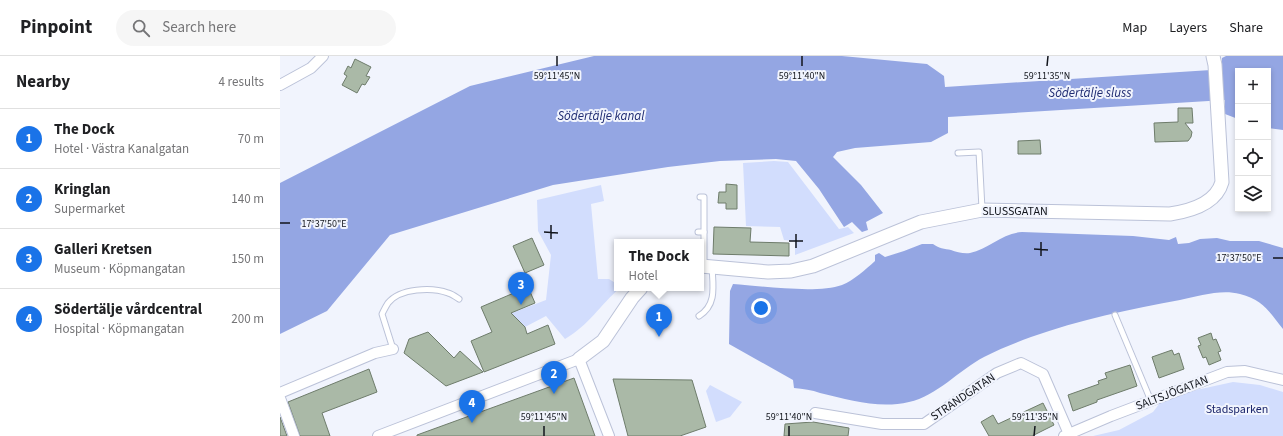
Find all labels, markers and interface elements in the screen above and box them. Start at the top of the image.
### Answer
search box [116,10,396,46]
text: Pinpoint [20,14,92,41]
icon: search [130,17,152,39]
text: Search here [162,17,236,38]
text: Map [1122,18,1147,38]
text: Layers [1169,18,1207,38]
text: Share [1229,18,1263,38]
map controls [1235,68,1271,212]
button: + [1235,68,1271,104]
text: 59°11'45"N [534,69,580,83]
text: 59°11'40"N [779,69,825,83]
text: 59°11'35"N [1024,69,1070,83]
text: Nearby [16,70,70,94]
text: 4 results [219,73,264,91]
water label: Södertälje sluss [1049,84,1131,102]
button: − [1235,104,1271,140]
water label: Södertälje kanal [557,107,645,125]
text: The Dock [54,119,115,140]
text: 1 [26,130,32,148]
text: 70 m [238,130,264,148]
text: Hotel · Västra Kanalgatan [54,140,189,158]
button: locate [1235,140,1271,176]
button: layers [1235,176,1271,212]
text: Kringlan [54,179,111,200]
text: 2 [26,190,32,208]
text: 140 m [231,190,264,208]
text: Supermarket [54,200,125,218]
street label: SLUSSGATAN [982,203,1048,220]
text: 17°37'50"E [301,217,347,231]
text: Galleri Kretsen [54,239,152,260]
popup [614,239,704,291]
text: The Dock [629,246,689,267]
text: 3 [26,250,32,268]
text: 150 m [231,250,264,268]
text: 17°37'50"E [1216,251,1262,265]
text: Museum · Köpmangatan [54,260,185,278]
text: Hotel [629,267,658,285]
pin: 3 [508,272,534,305]
your location [751,298,771,318]
text: Södertälje vårdcentral [54,299,202,320]
pin: 1 [646,304,672,337]
text: 4 [26,310,32,328]
text: 200 m [231,310,264,328]
text: Hospital · Köpmangatan [54,320,184,338]
pin: 2 [541,361,567,394]
street label: STRANDGATAN [927,369,999,425]
street label: SALTSJÖGATAN [1133,371,1211,415]
pin: 4 [459,390,485,423]
park label: Stadsparken [1206,401,1268,418]
text: 59°11'45"N [521,410,567,424]
text: 59°11'40"N [766,410,812,424]
text: 59°11'35"N [1012,410,1058,424]

